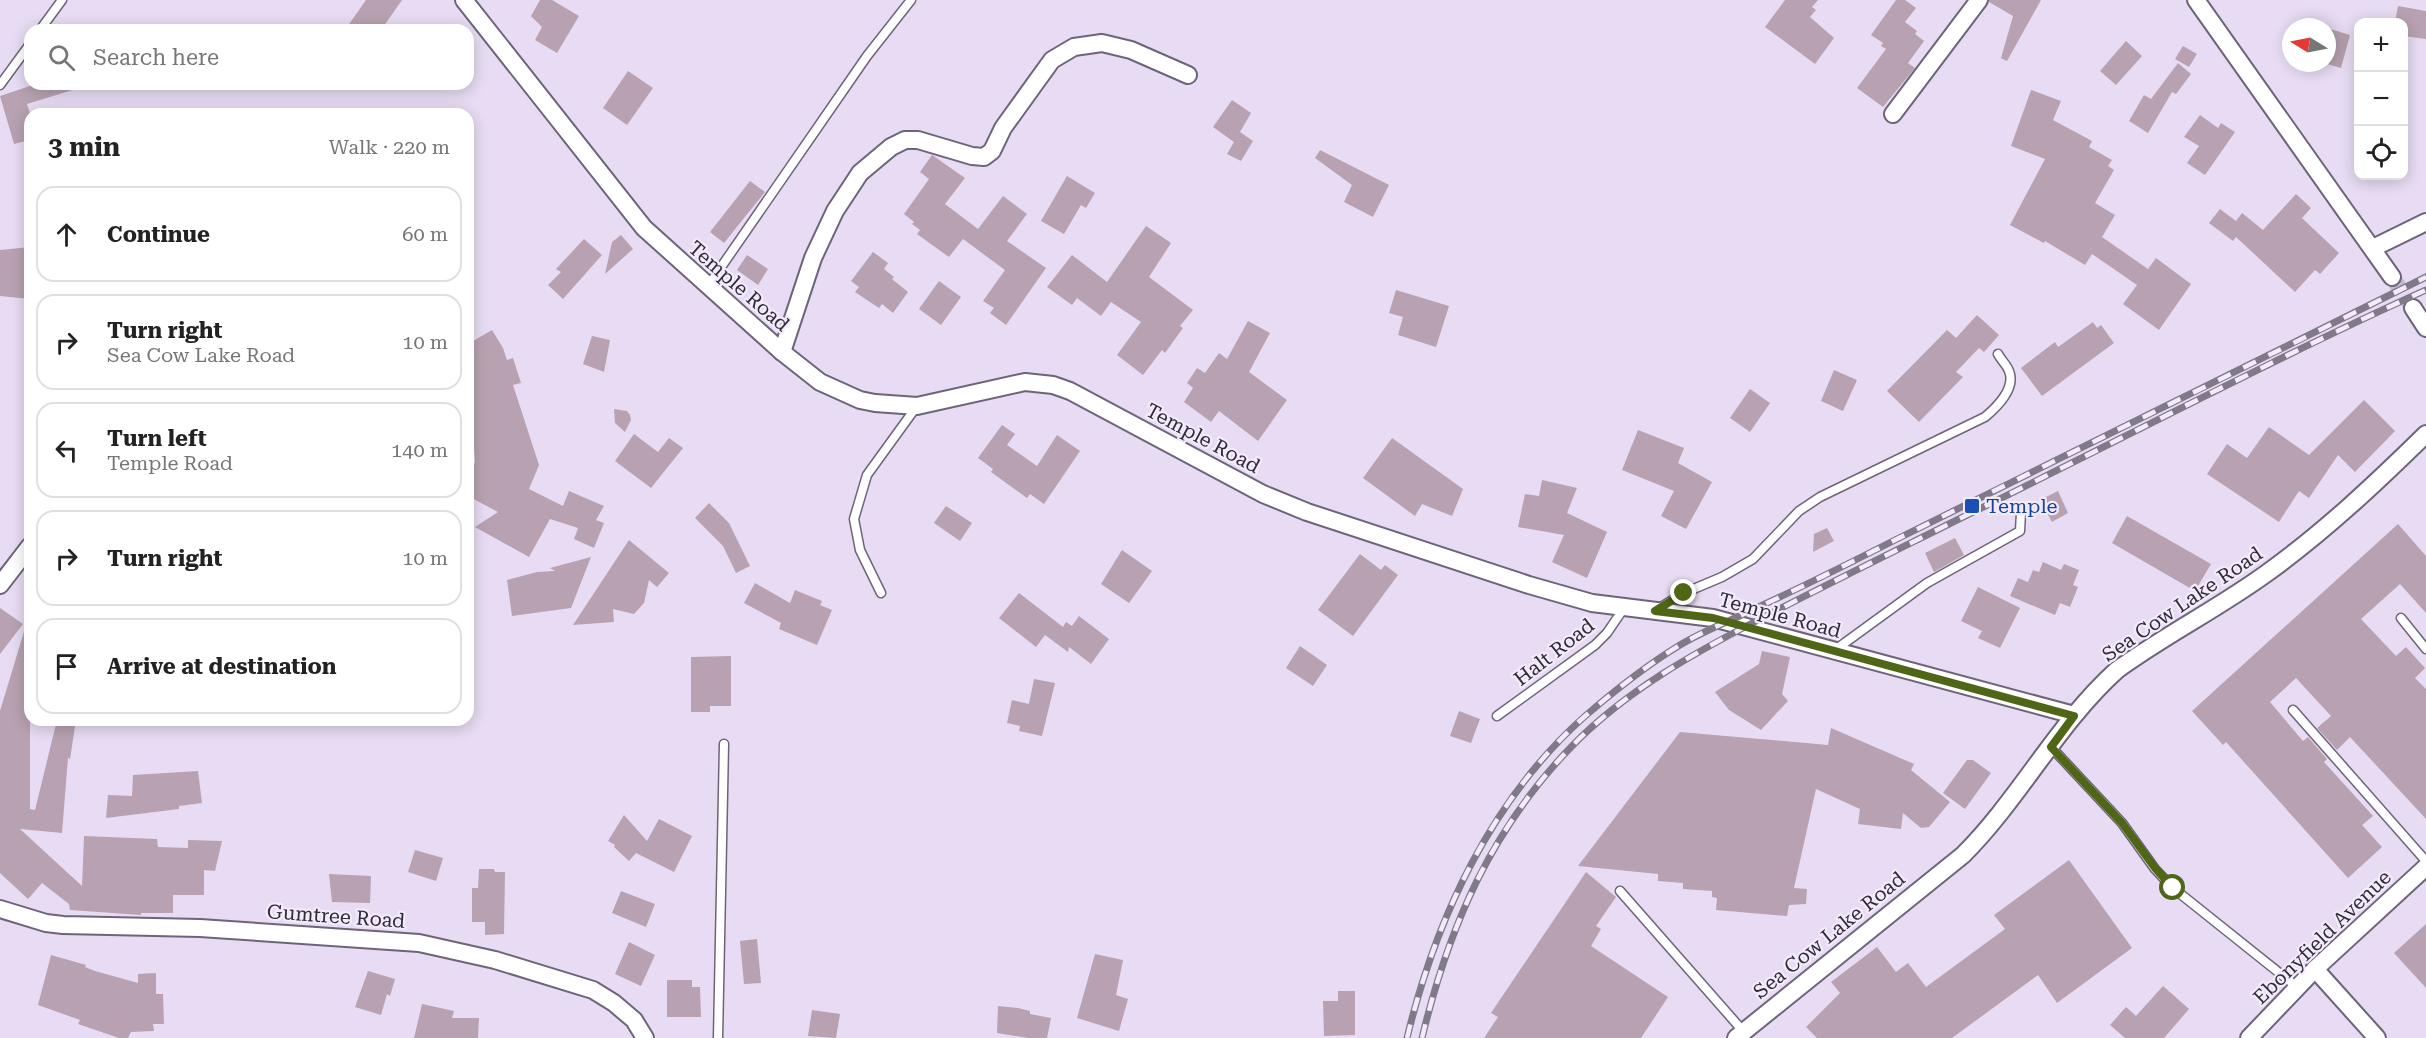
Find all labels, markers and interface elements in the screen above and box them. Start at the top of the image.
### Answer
north arrow [2282,18,2336,72]
map controls [2354,18,2408,180]
button: + [2354,18,2408,72]
search box [24,24,474,90]
icon: search [45,41,78,74]
text: Search here [93,45,219,70]
button: − [2354,72,2408,126]
button: locate [2354,126,2408,180]
text: 3 min [48,132,120,162]
text: Walk · 220 m [329,135,450,159]
icon: ahead [50,218,83,251]
text: Continue [107,222,210,247]
text: 60 m [402,222,448,246]
street label: Temple Road [684,236,794,336]
text: Turn right [107,318,222,343]
icon: right [50,326,83,359]
text: 10 m [402,330,448,354]
text: Sea Cow Lake Road [107,343,295,367]
street label: Temple Road [1142,398,1264,478]
text: Turn left [107,426,207,451]
icon: left [50,434,83,467]
text: 140 m [391,438,448,462]
text: Temple Road [107,451,233,475]
place label: Temple [1986,494,2058,518]
marker: Temple [1963,497,1981,515]
street label: Sea Cow Lake Road [2097,541,2267,667]
icon: right [50,542,83,575]
text: Turn right [107,546,222,571]
text: 10 m [402,546,448,570]
route end [1670,579,1696,605]
street label: Temple Road [1716,587,1844,643]
street label: Halt Road [1509,613,1599,691]
icon: arrive [50,650,83,683]
text: Arrive at destination [107,654,336,679]
street label: Ebonyfield Avenue [2248,865,2396,1009]
street label: Sea Cow Lake Road [1748,866,1910,1004]
route start [2159,874,2185,900]
street label: Gumtree Road [266,899,406,933]

